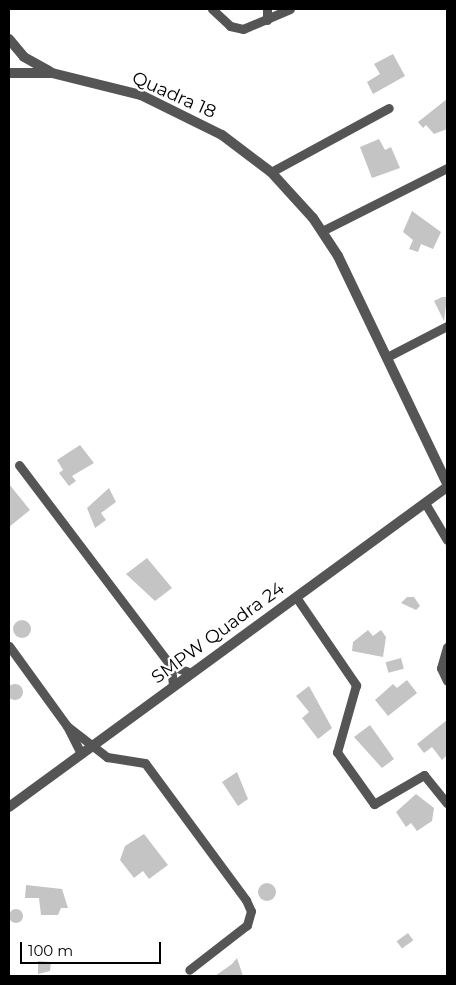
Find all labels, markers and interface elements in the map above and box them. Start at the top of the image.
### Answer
street label: Quadra 18 [129,67,219,123]
street label: SMPW Quadra 24 [147,577,289,689]
scale bar [22,932,164,964]
text: 100 m [28,941,73,960]

